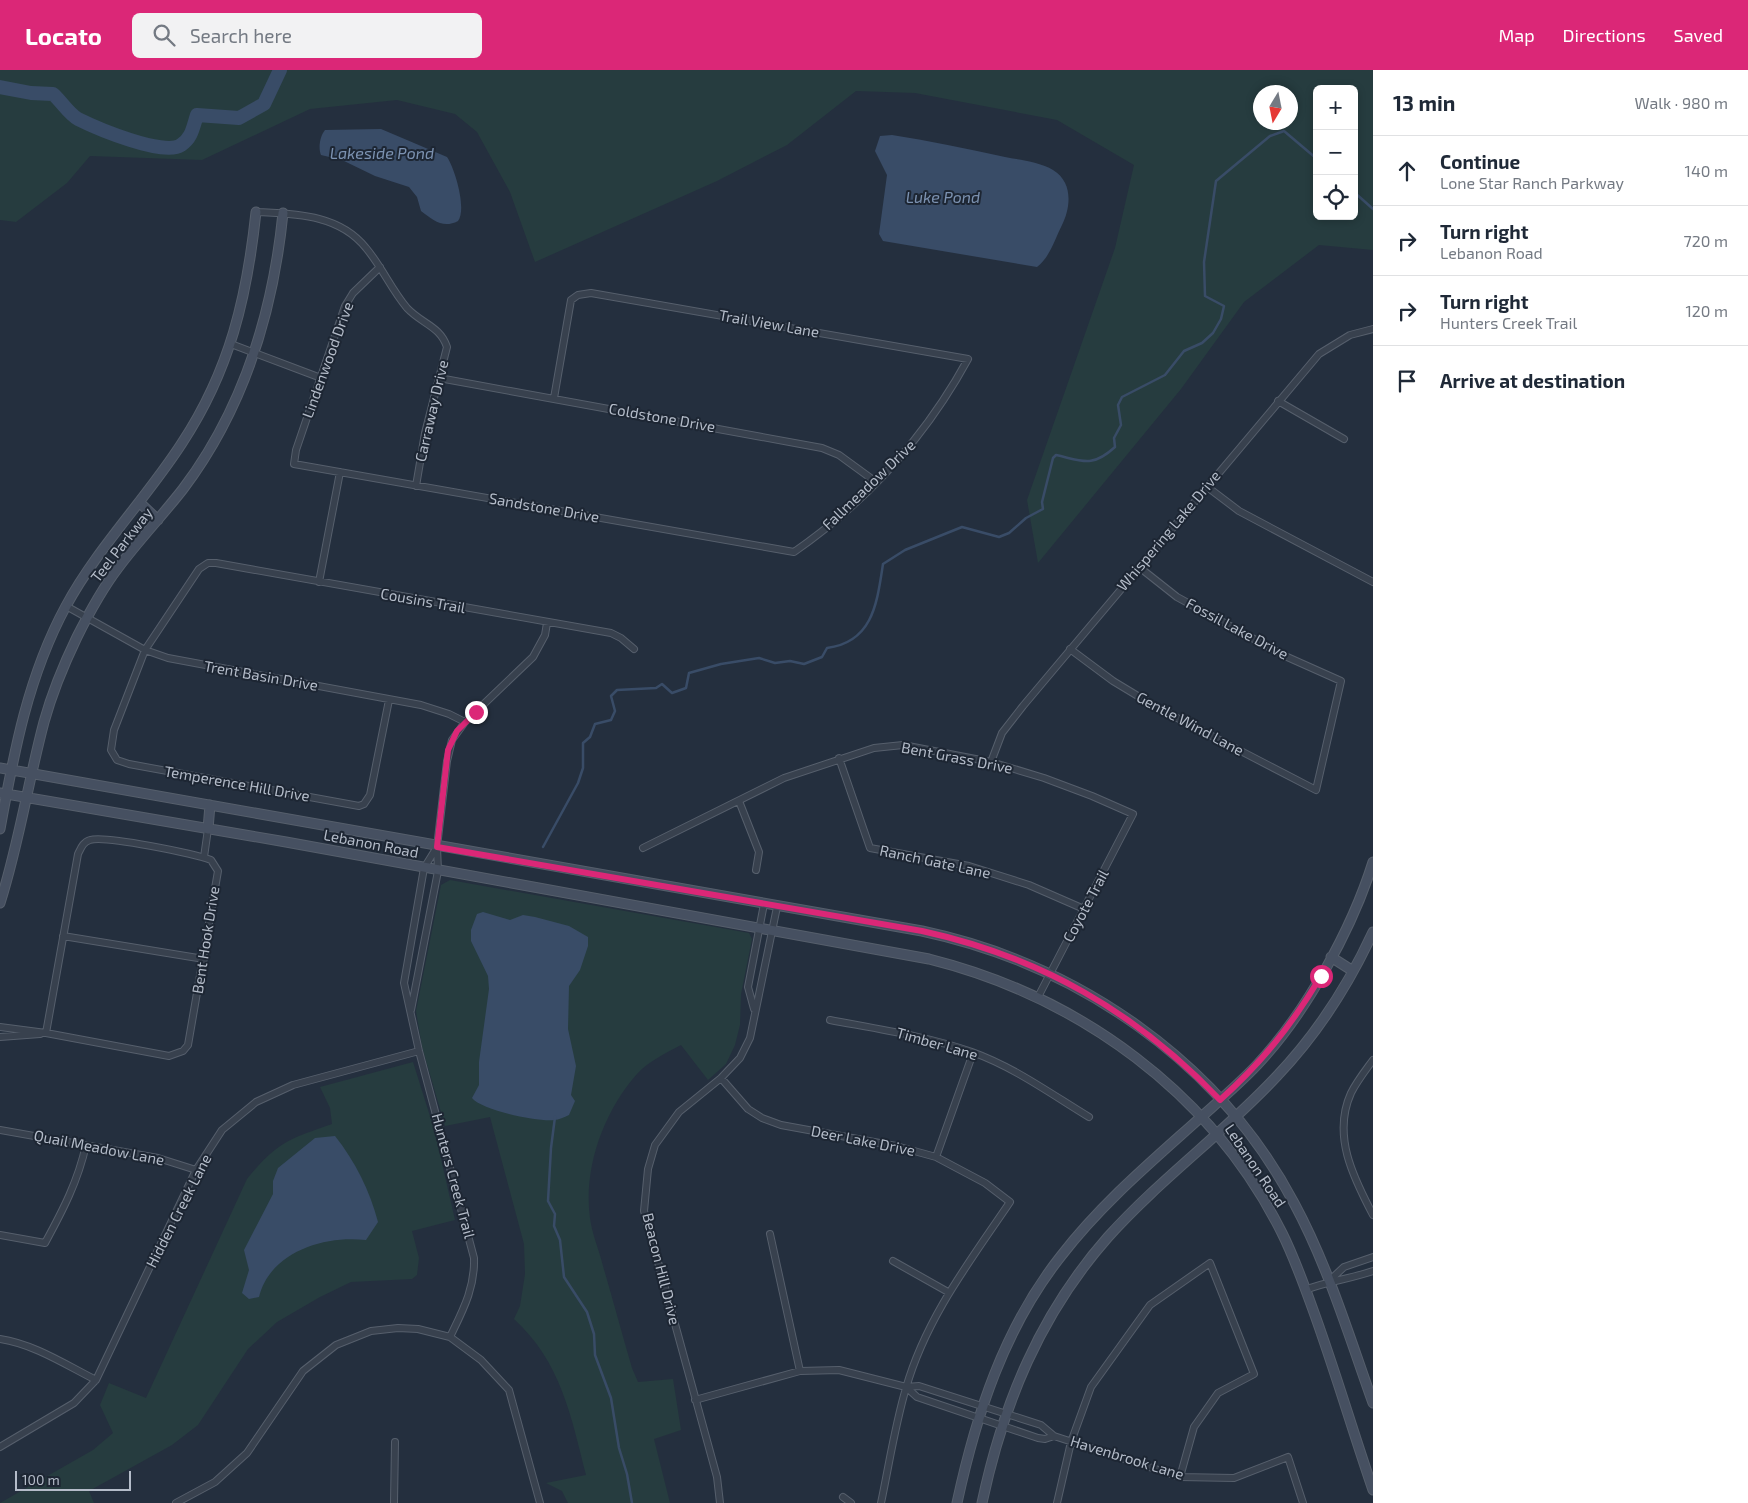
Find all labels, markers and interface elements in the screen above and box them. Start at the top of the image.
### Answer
search box [132,13,482,58]
text: Locato [25,21,102,50]
icon: search [150,21,178,49]
text: Search here [190,24,292,47]
text: Map [1498,24,1535,46]
text: Directions [1563,24,1646,46]
text: Saved [1674,24,1723,46]
north arrow [1253,85,1298,130]
map controls [1313,85,1358,220]
button: + [1313,85,1358,130]
text: 13 min [1393,90,1455,115]
text: Walk · 980 m [1634,93,1728,112]
button: − [1313,130,1358,175]
water label: Lakeside Pond [330,143,434,162]
text: Continue [1440,150,1520,173]
icon: ahead [1393,157,1421,185]
text: 140 m [1685,161,1728,180]
text: Lone Star Ranch Parkway [1440,173,1624,192]
button: locate [1313,175,1358,220]
water label: Luke Pond [906,187,980,206]
text: Turn right [1440,220,1528,243]
icon: right [1393,227,1421,255]
text: 720 m [1684,231,1728,250]
text: Lebanon Road [1440,243,1543,262]
text: Turn right [1440,290,1528,313]
icon: right [1393,297,1421,325]
street label: Lindenwood Drive [298,299,356,420]
text: 120 m [1685,301,1728,320]
street label: Trail View Lane [718,305,821,341]
text: Hunters Creek Trail [1440,313,1577,332]
street label: Carraway Drive [411,358,452,464]
icon: arrive [1393,367,1421,395]
text: Arrive at destination [1440,369,1625,392]
street label: Coldstone Drive [608,399,717,435]
street label: Fallmeadow Drive [818,435,919,533]
street label: Whispering Lake Drive [1113,467,1224,594]
street label: Sandstone Drive [488,488,601,526]
street label: Teel Parkway [86,503,156,585]
street label: Cousins Trail [379,584,468,616]
street label: Fossil Lake Drive [1183,594,1292,663]
street label: Trent Basin Drive [203,656,320,694]
street label: Gentle Wind Lane [1134,687,1247,759]
route end [465,701,488,724]
street label: Bent Grass Drive [900,737,1014,777]
street label: Temperence Hill Drive [163,761,311,805]
street label: Lebanon Road [322,825,420,861]
street label: Ranch Gate Lane [878,840,992,882]
street label: Coyote Trail [1058,866,1112,945]
street label: Bent Hook Drive [188,885,222,995]
route start [1310,965,1333,988]
street label: Timber Lane [894,1023,980,1063]
street label: Hunters Creek Trail [429,1111,479,1241]
street label: Lebanon Road [1221,1120,1290,1210]
street label: Deer Lake Drive [810,1121,917,1159]
street label: Quail Meadow Lane [32,1126,166,1169]
street label: Hidden Creek Lane [142,1151,215,1270]
street label: Beacon Hill Drive [639,1211,685,1327]
street label: Havenbrook Lane [1068,1431,1186,1483]
scale bar [15,1468,131,1491]
text: 100 m [22,1471,60,1488]

